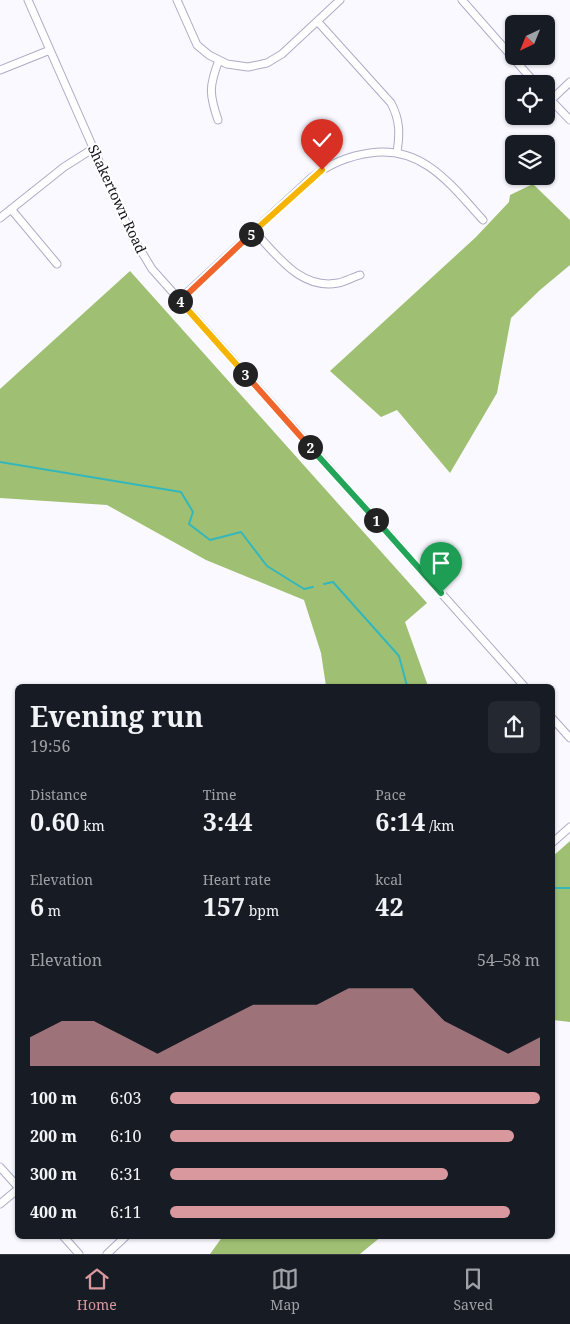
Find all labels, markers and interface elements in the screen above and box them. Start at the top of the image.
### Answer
north arrow [505,15,555,65]
map controls [505,15,555,185]
button: locate [505,75,555,125]
pin [301,119,343,170]
icon: check [308,126,336,154]
button: layers [505,135,555,185]
street label: Shakertown Road [84,141,151,257]
pin: 5 [238,222,264,246]
text: 5 [248,225,255,244]
pin: 4 [168,288,192,314]
text: 4 [177,292,184,311]
pin: 3 [232,362,258,386]
text: 3 [242,365,249,384]
pin: 2 [298,434,322,460]
text: 2 [307,438,314,457]
pin: 1 [364,508,388,532]
text: 1 [373,511,380,530]
pin [420,542,462,593]
icon: arrive [427,549,455,577]
text: Evening run [30,697,203,735]
button: share [488,701,540,753]
text: 19:56 [30,735,70,757]
text: Distance [30,785,87,804]
text: Time [203,785,236,804]
text: Pace [375,785,406,804]
text: 0.60 [30,804,80,838]
text: 3:44 [203,804,253,838]
text: 6:14 [375,804,425,838]
text: km [80,816,105,835]
text: /km [425,816,454,835]
text: Elevation [30,870,93,889]
text: Heart rate [203,870,271,889]
text: kcal [375,870,402,889]
text: 6 [30,889,44,923]
text: 157 [203,889,245,923]
text: 42 [375,889,404,923]
text: m [44,901,61,920]
text: bpm [245,901,279,920]
text: Elevation [30,949,102,971]
text: 54–58 m [477,949,540,971]
text: 100 m [30,1087,77,1109]
text: 6:03 [110,1087,141,1109]
text: 200 m [30,1125,77,1147]
text: 6:10 [110,1125,141,1147]
text: 300 m [30,1163,77,1185]
text: 6:31 [110,1163,141,1185]
text: 400 m [30,1201,77,1223]
text: 6:11 [110,1201,141,1223]
tab: Home [77,1265,117,1314]
tab: Map [270,1265,300,1314]
tab: Saved [453,1265,493,1314]

